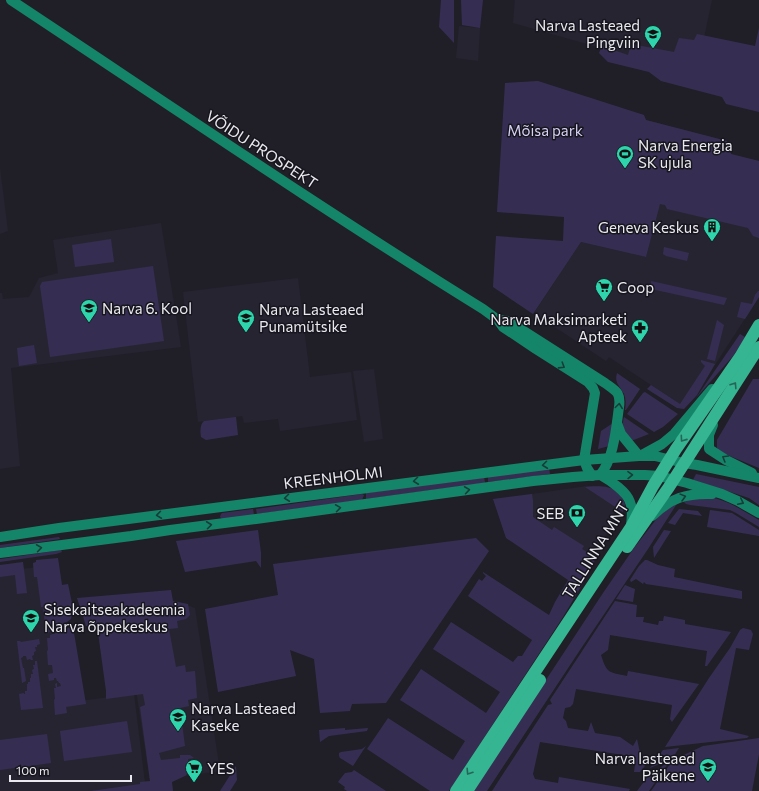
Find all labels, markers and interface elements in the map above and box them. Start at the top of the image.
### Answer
place label: Narva Lasteaed Pingviin [535,16,640,51]
school or university icon: Narva Lasteaed Pingviin [643,24,663,49]
street label: VÕIDU PROSPEKT [203,106,322,192]
park label: Mõisa park [507,121,583,139]
place label: Narva Energia SK ujula [638,136,733,171]
sports icon: Narva Energia SK ujula [615,144,635,169]
building icon: Geneva Keskus [702,217,722,242]
place label: Geneva Keskus [598,218,699,236]
supermarket icon: Coop [594,277,614,302]
place label: Coop [617,278,654,296]
school or university icon: Narva 6. Kool [79,298,99,323]
place label: Narva 6. Kool [102,299,192,317]
place label: Narva Lasteaed Punamütsike [259,300,364,335]
school or university icon: Narva Lasteaed Punamütsike [236,308,256,333]
place label: Narva Maksimarketi Apteek [490,310,627,345]
pharmacy icon: Narva Maksimarketi Apteek [630,318,650,343]
one-way arrow [558,361,565,368]
one-way arrow [730,382,737,389]
one-way arrow [614,403,623,409]
one-way arrow [680,435,688,442]
one-way arrow [722,456,729,463]
one-way arrow [542,460,548,469]
street label: KREENHOLMI [282,462,384,492]
one-way arrow [627,471,633,479]
one-way arrow [413,476,419,485]
one-way arrow [464,486,470,495]
one-way arrow [284,493,290,502]
one-way arrow [680,494,686,502]
street label: TALLINNA MNT [558,498,632,602]
one-way arrow [737,498,744,505]
bank icon: SEB [567,503,587,528]
one-way arrow [335,504,341,513]
place label: SEB [537,504,564,522]
one-way arrow [155,510,162,519]
one-way arrow [206,521,212,530]
one-way arrow [36,544,42,553]
place label: Sisekaitseakadeemia Narva õppekeskus [44,600,185,635]
school or university icon: Sisekaitseakadeemia Narva õppekeskus [21,608,41,633]
place label: Narva Lasteaed Kaseke [191,699,296,734]
school or university icon: Narva Lasteaed Kaseke [168,707,188,732]
place label: Narva lasteaed Päikene [595,749,695,784]
scale bar [10,757,131,783]
school or university icon: Narva lasteaed Päikene [698,757,718,782]
supermarket icon: YES [184,758,204,783]
place label: YES [207,759,235,777]
text: 100 m [16,763,50,777]
one-way arrow [467,767,474,774]

